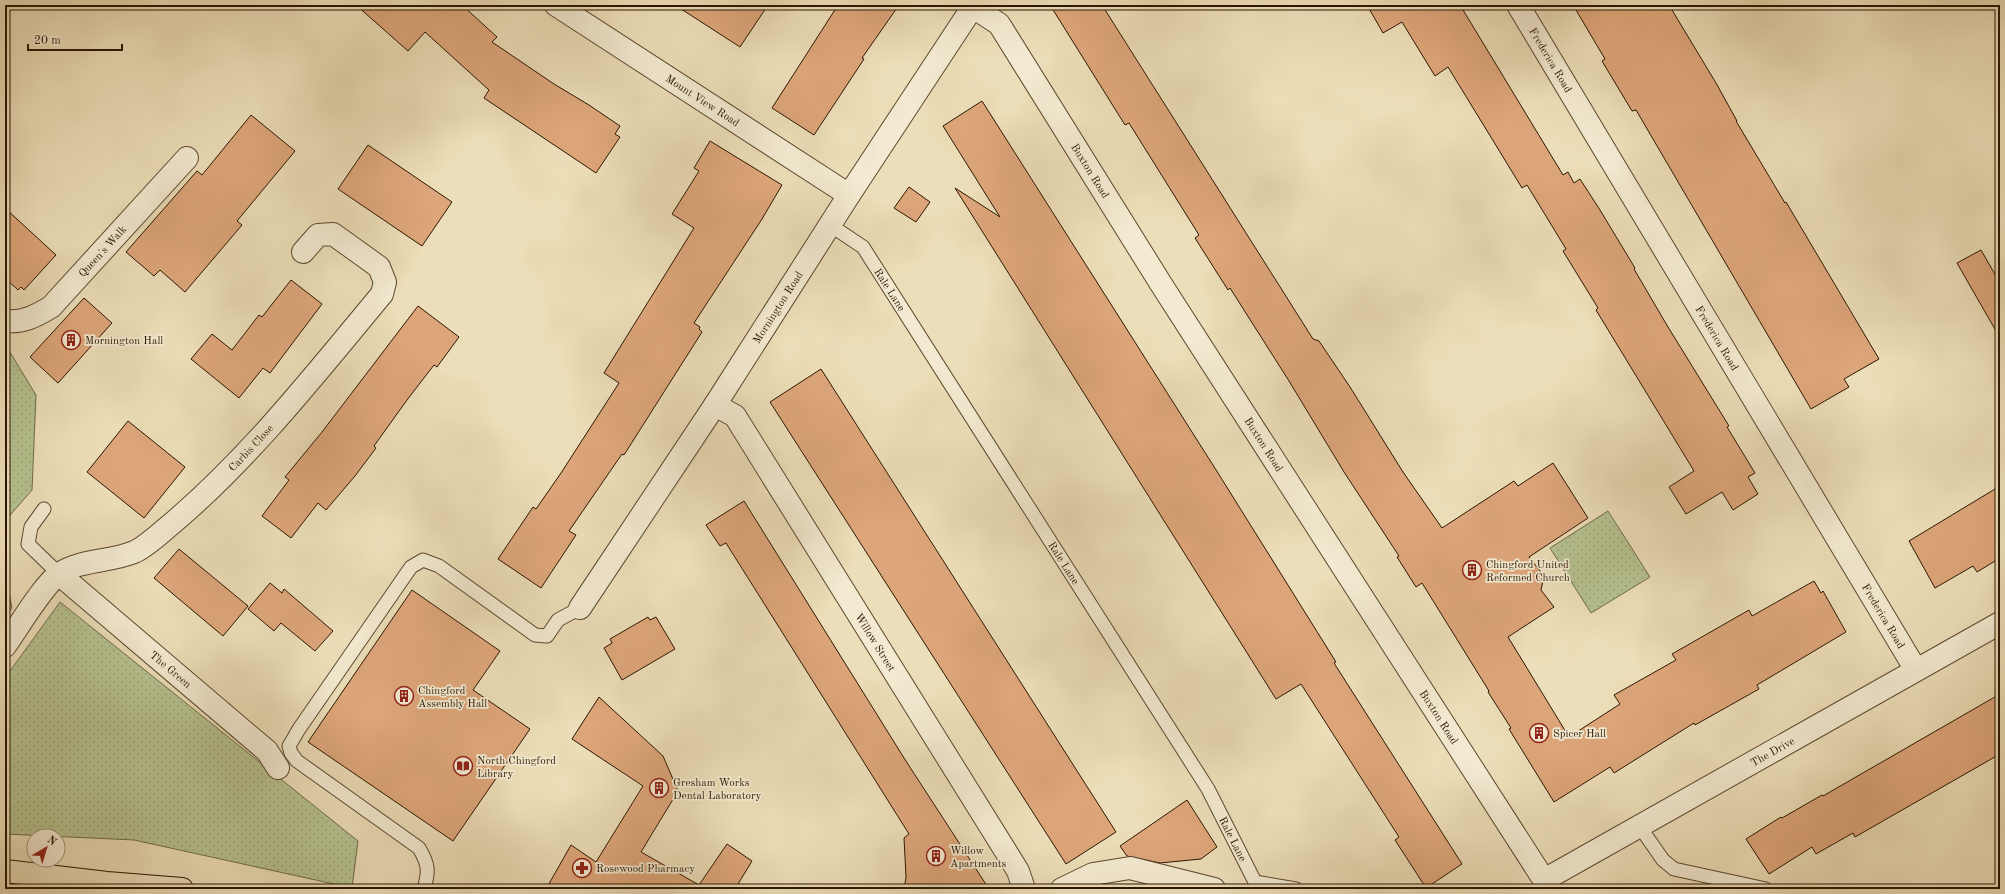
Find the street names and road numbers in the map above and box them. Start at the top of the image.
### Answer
street label: Frederica Road [1526,26,1573,95]
street label: Mount View Road [663,74,741,130]
street label: Buxton Road [1068,142,1110,201]
street label: Queen's Walk [77,224,130,280]
street label: Rale Lane [871,267,906,314]
street label: Mornington Road [752,270,806,346]
street label: Frederica Road [1692,304,1740,373]
street label: Buxton Road [1241,416,1284,474]
street label: Carbis Close [227,423,276,474]
street label: Rale Lane [1045,540,1080,587]
street label: Frederica Road [1859,582,1906,651]
street label: Willow Street [852,612,897,674]
street label: The Green [147,650,193,691]
street label: Buxton Road [1417,689,1459,747]
street label: The Drive [1749,736,1797,769]
street label: Rale Lane [1216,815,1248,864]

